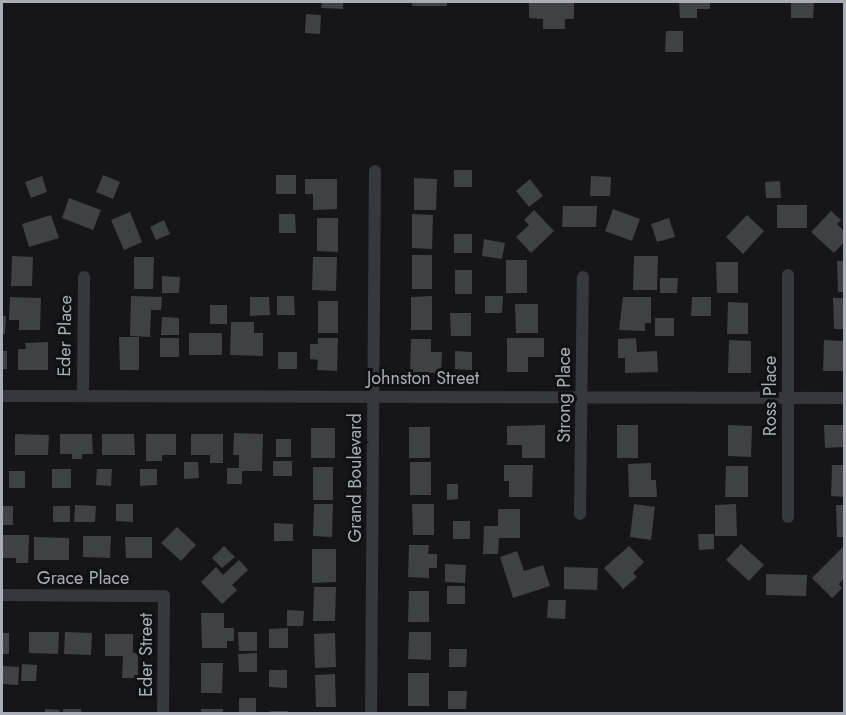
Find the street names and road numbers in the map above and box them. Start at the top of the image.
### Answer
street label: Eder Place [53,295,77,377]
street label: Strong Place [553,347,575,443]
street label: Ross Place [759,356,781,436]
street label: Johnston Street [367,367,479,389]
street label: Grand Boulevard [344,413,366,543]
street label: Grace Place [37,567,129,589]
street label: Eder Street [135,613,157,697]

